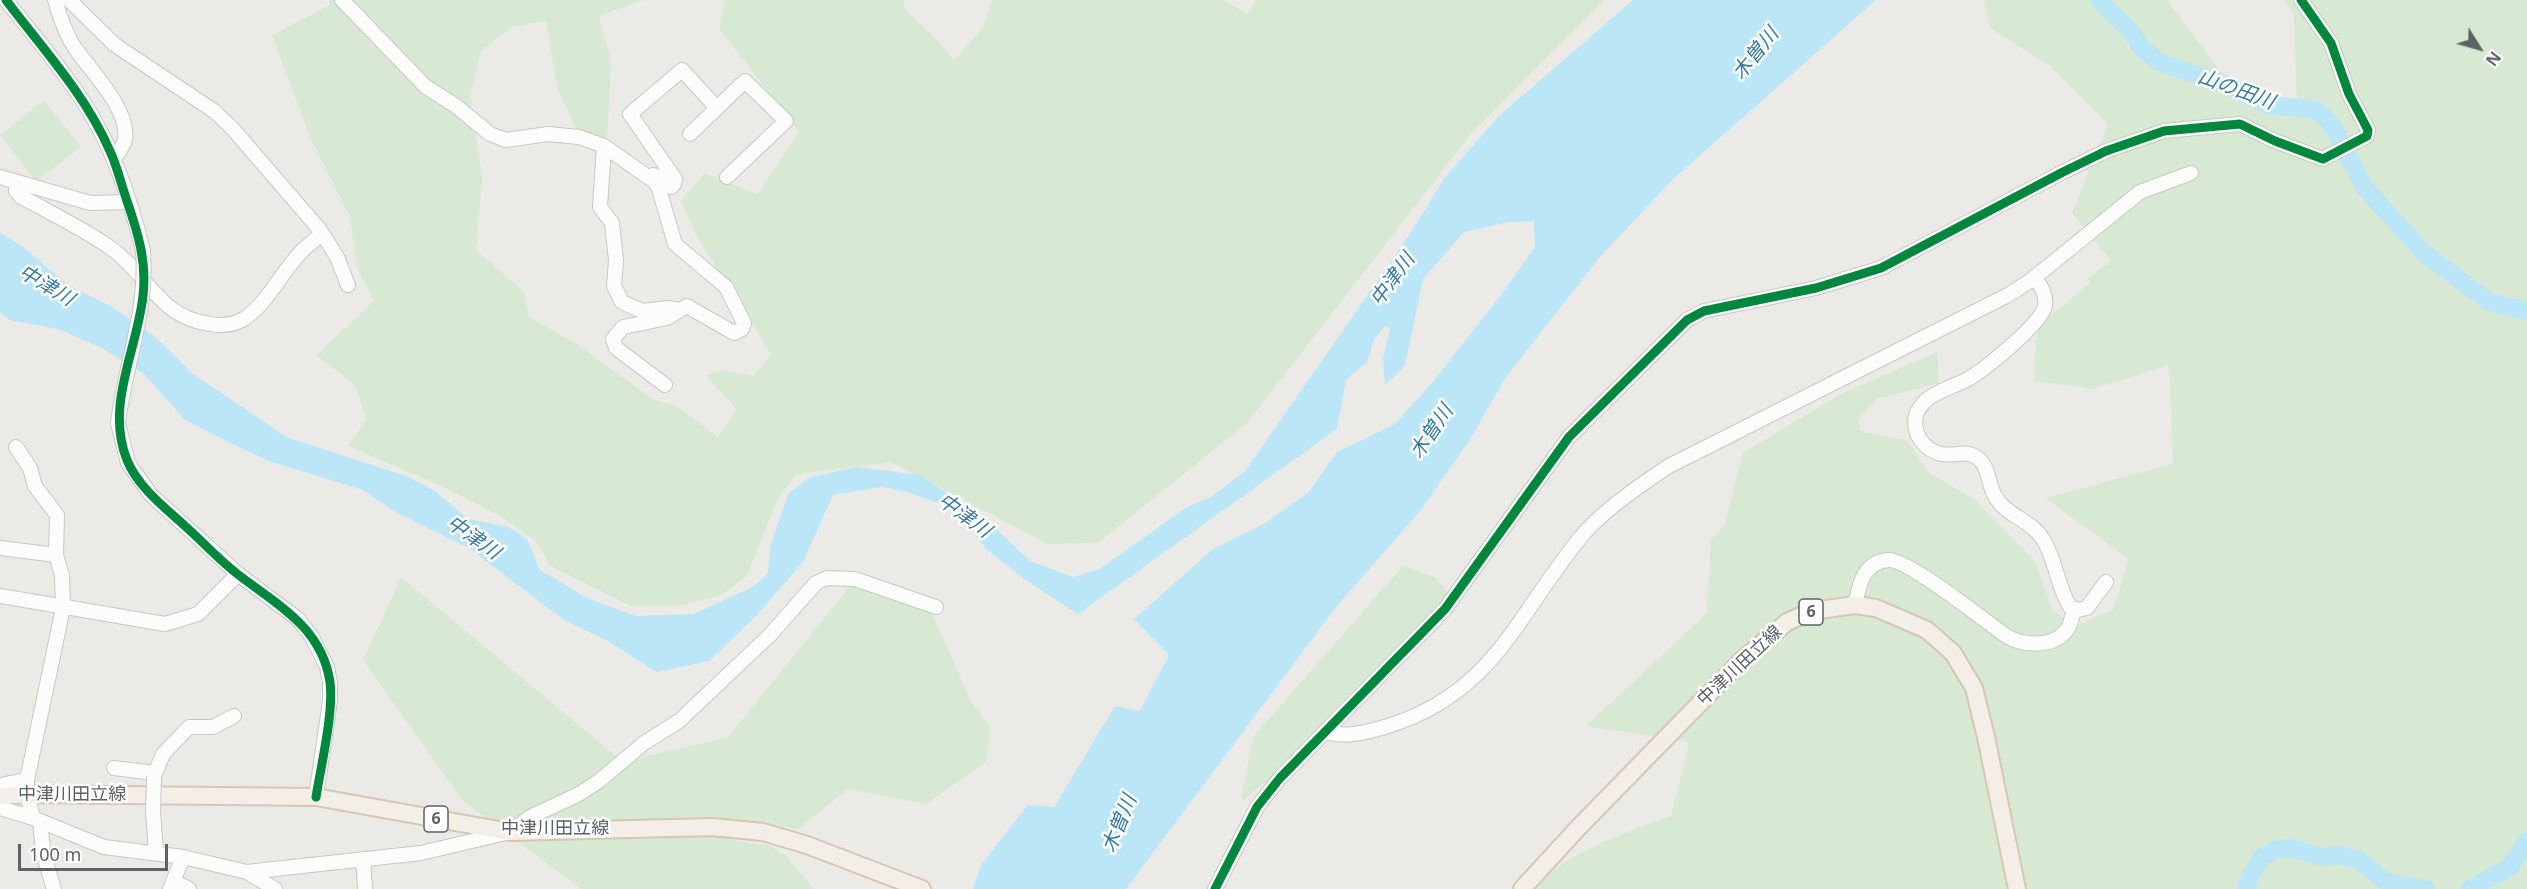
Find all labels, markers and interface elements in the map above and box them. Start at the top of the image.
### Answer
north arrow [2449,18,2509,78]
water label: 木曽川 [1728,23,1784,85]
text: N [2481,47,2506,71]
water label: 山の田川 [2194,65,2278,115]
water label: 中津川 [1366,249,1420,311]
water label: 中津川 [14,260,78,312]
water label: 木曽川 [1405,400,1459,464]
water label: 中津川 [933,489,995,543]
water label: 中津川 [442,511,504,565]
road number: 6 [1799,599,1823,625]
street label: 中津川田立線 [1693,621,1787,711]
street label: 中津川田立線 [18,784,126,806]
water label: 木曽川 [1098,792,1142,856]
road number: 6 [424,806,448,832]
street label: 中津川田立線 [501,818,609,840]
scale bar [21,832,171,870]
text: 100 m [29,842,81,866]

